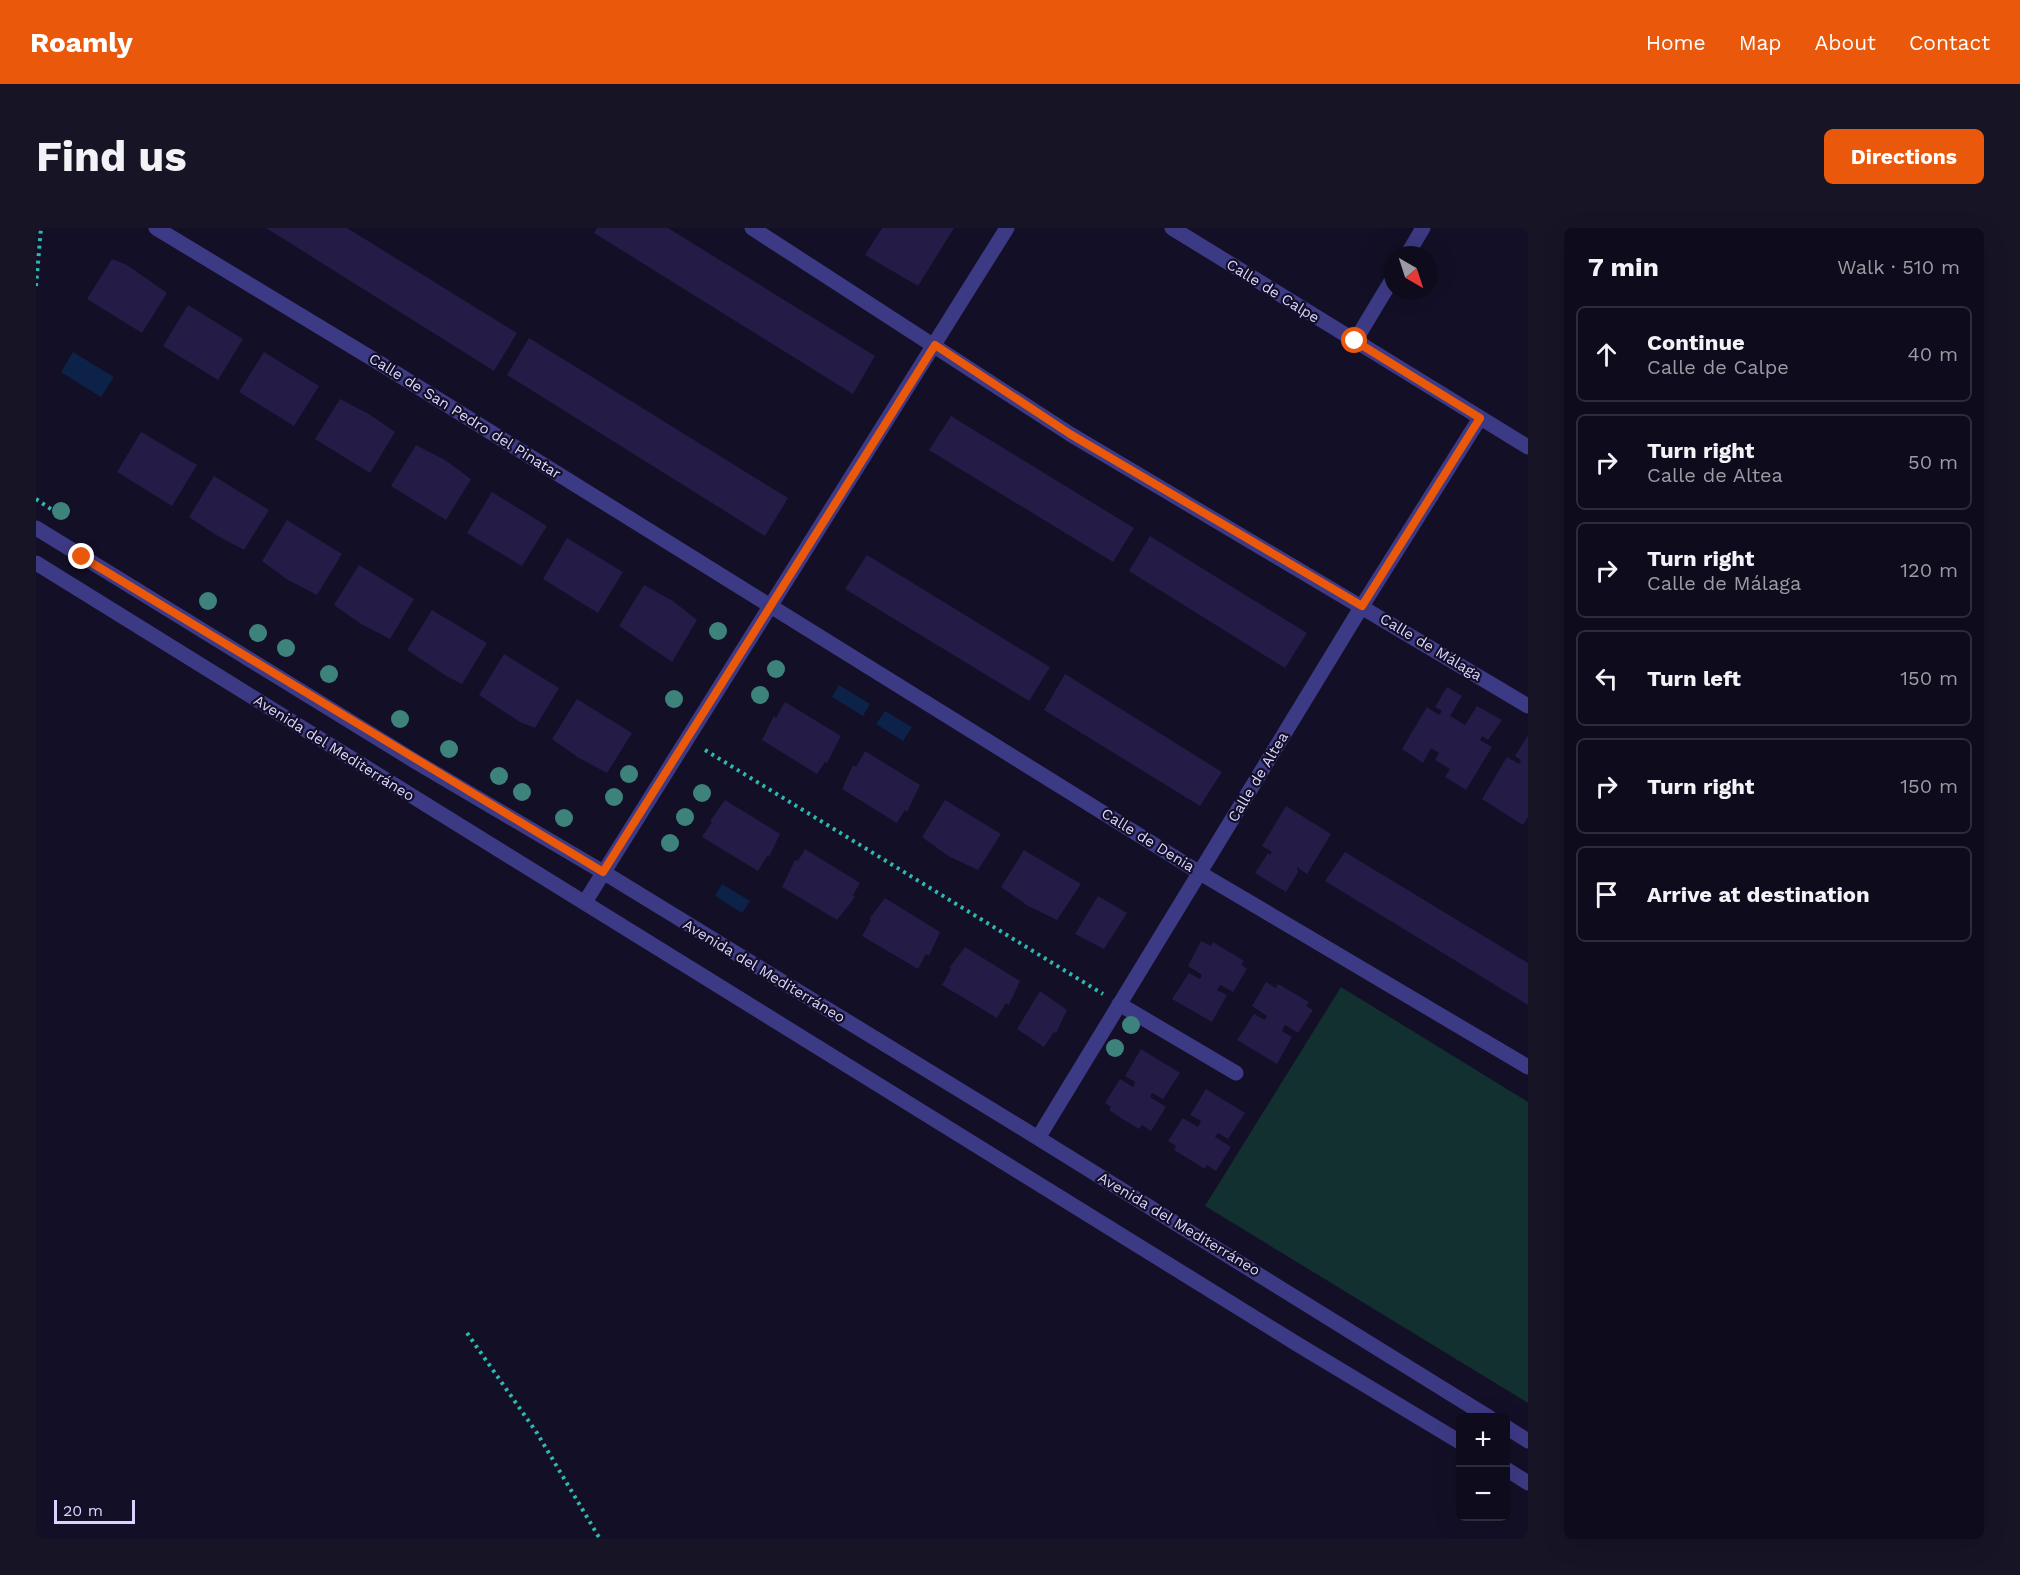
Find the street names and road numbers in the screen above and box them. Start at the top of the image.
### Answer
street label: Calle de Calpe [1223,255,1323,327]
street label: Calle de San Pedro del Pinatar [366,349,564,483]
street label: Calle de Málaga [1377,609,1486,685]
street label: Avenida del Mediterráneo [250,691,418,805]
street label: Calle de Altea [1224,728,1292,825]
street label: Calle de Denia [1098,804,1198,876]
street label: Avenida del Mediterráneo [680,915,848,1027]
street label: Avenida del Mediterráneo [1095,1168,1263,1280]

